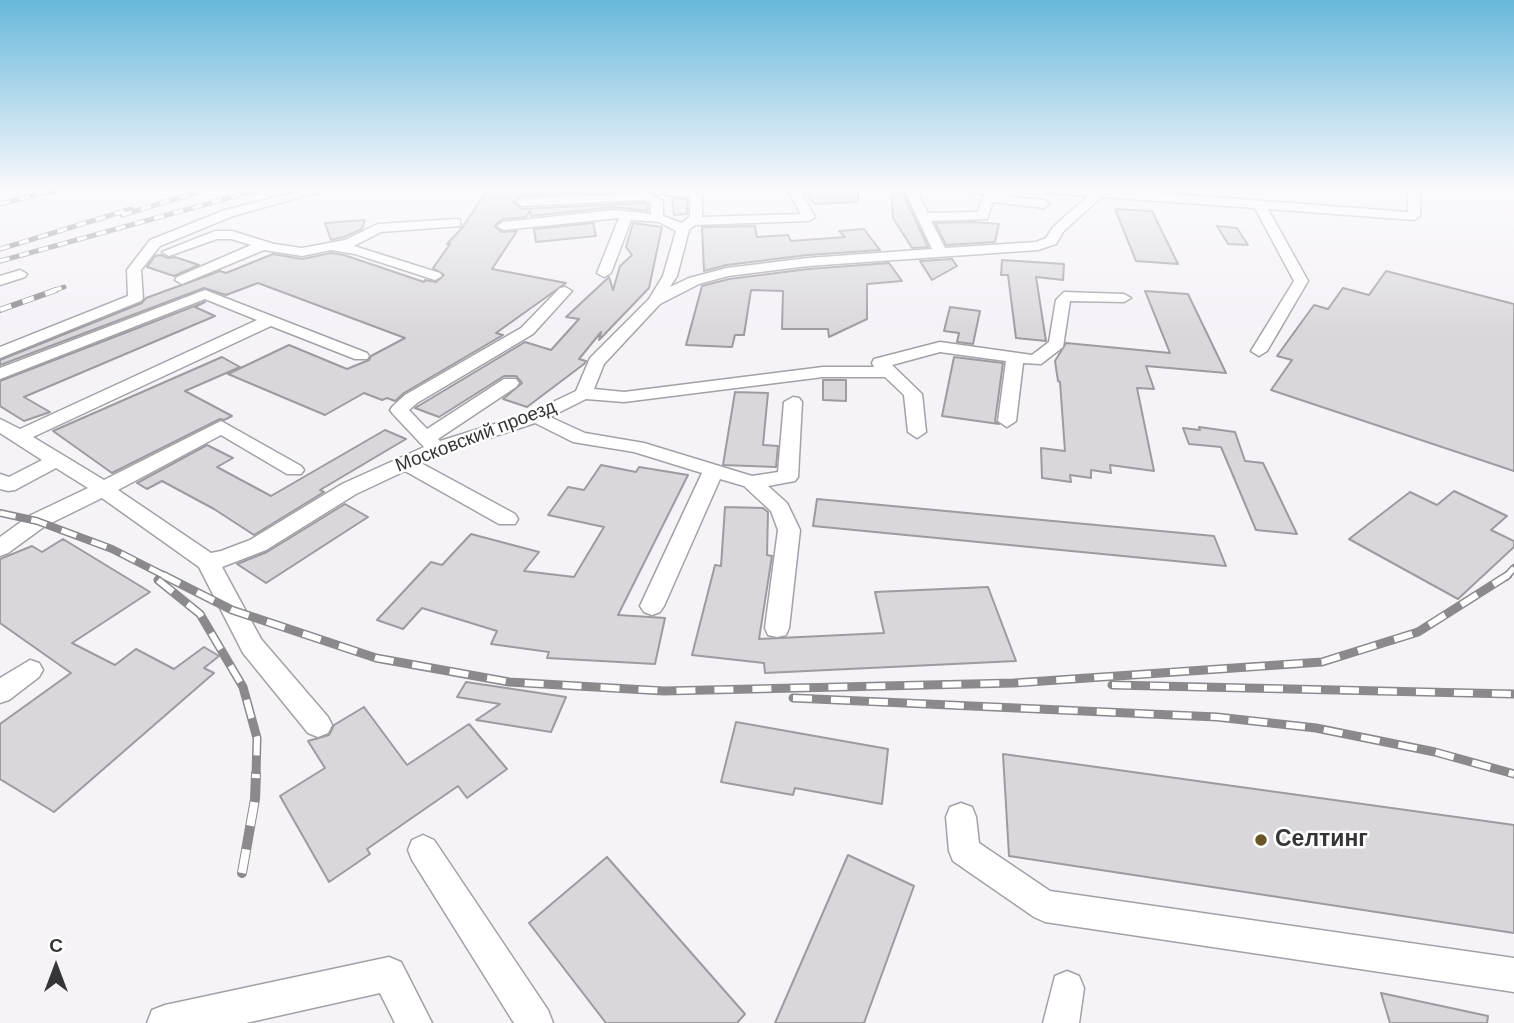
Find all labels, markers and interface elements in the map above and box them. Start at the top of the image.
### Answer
street label: Московский проезд [393,396,559,478]
place label: Селтинг [1275,826,1368,854]
marker: Селтинг [1253,832,1269,848]
north arrow [21,932,91,1002]
text: С [49,933,63,958]

